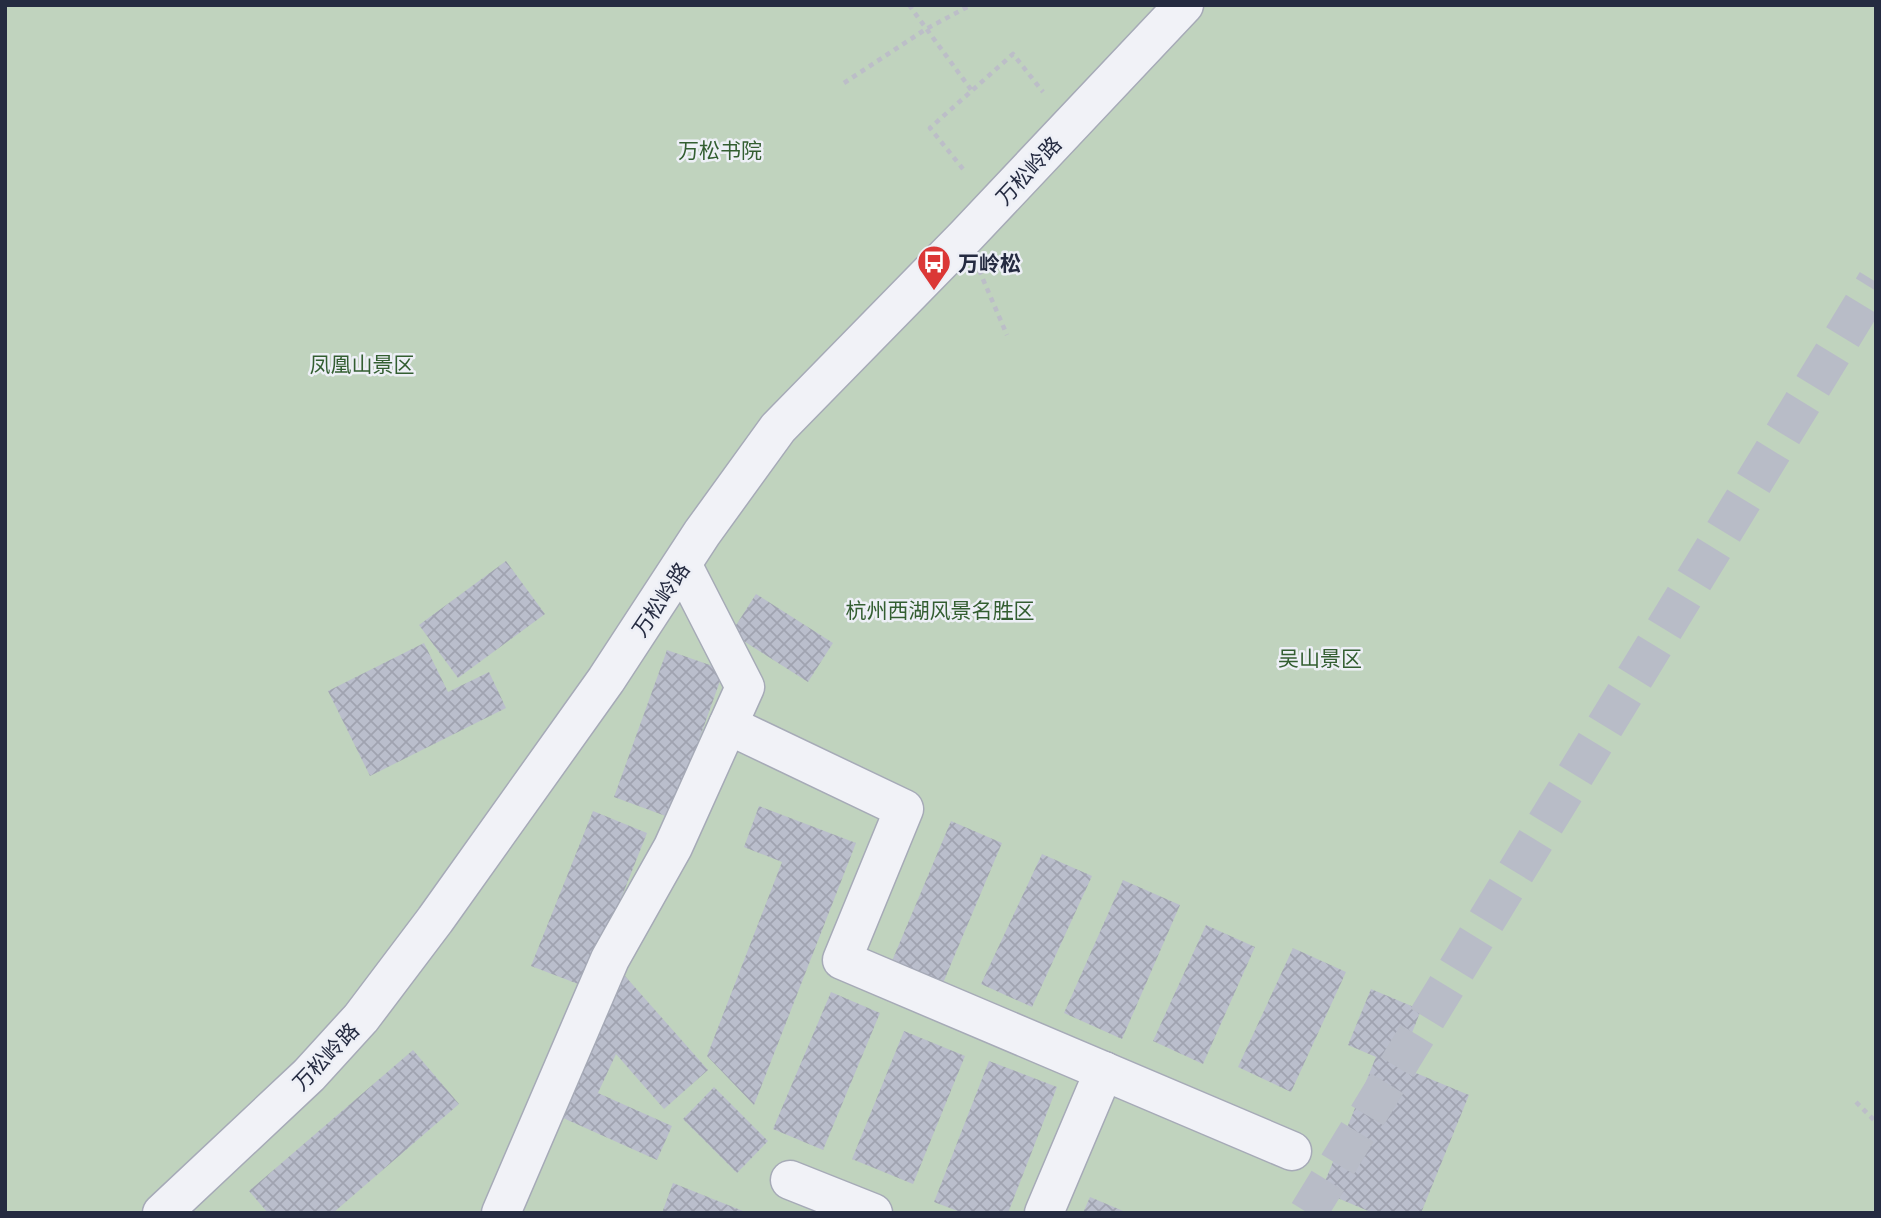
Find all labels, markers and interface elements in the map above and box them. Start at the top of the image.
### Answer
street label: 万松岭路 [990,131,1066,209]
park label: 万松书院 [678,137,762,162]
bus stop icon: 万岭松 [915,243,953,292]
place label: 万岭松 [958,250,1021,275]
park label: 凤凰山景区 [310,351,415,376]
street label: 万松岭路 [626,557,694,641]
park label: 杭州西湖风景名胜区 [846,597,1035,622]
park label: 吴山景区 [1278,645,1362,670]
street label: 万松岭路 [287,1017,363,1095]

